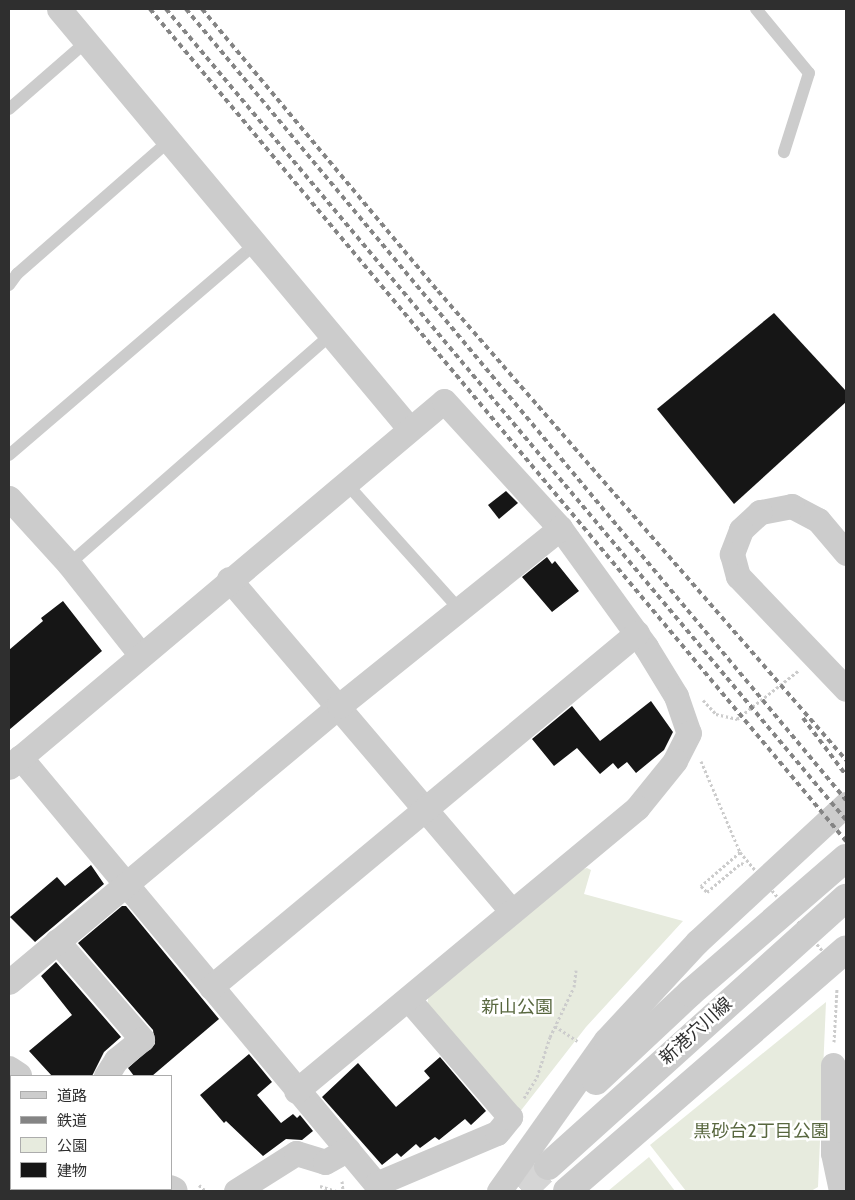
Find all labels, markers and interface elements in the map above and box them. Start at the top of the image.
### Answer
street label: 新港穴川線 [655,993,737,1069]
park label: 新山公園 [481,996,553,1018]
legend [10,1075,172,1190]
text: 道路 [57,1087,87,1105]
text: 鉄道 [57,1112,87,1130]
park label: 黒砂台2丁目公園 [693,1120,829,1142]
text: 公園 [57,1137,87,1155]
text: 建物 [57,1162,87,1180]

